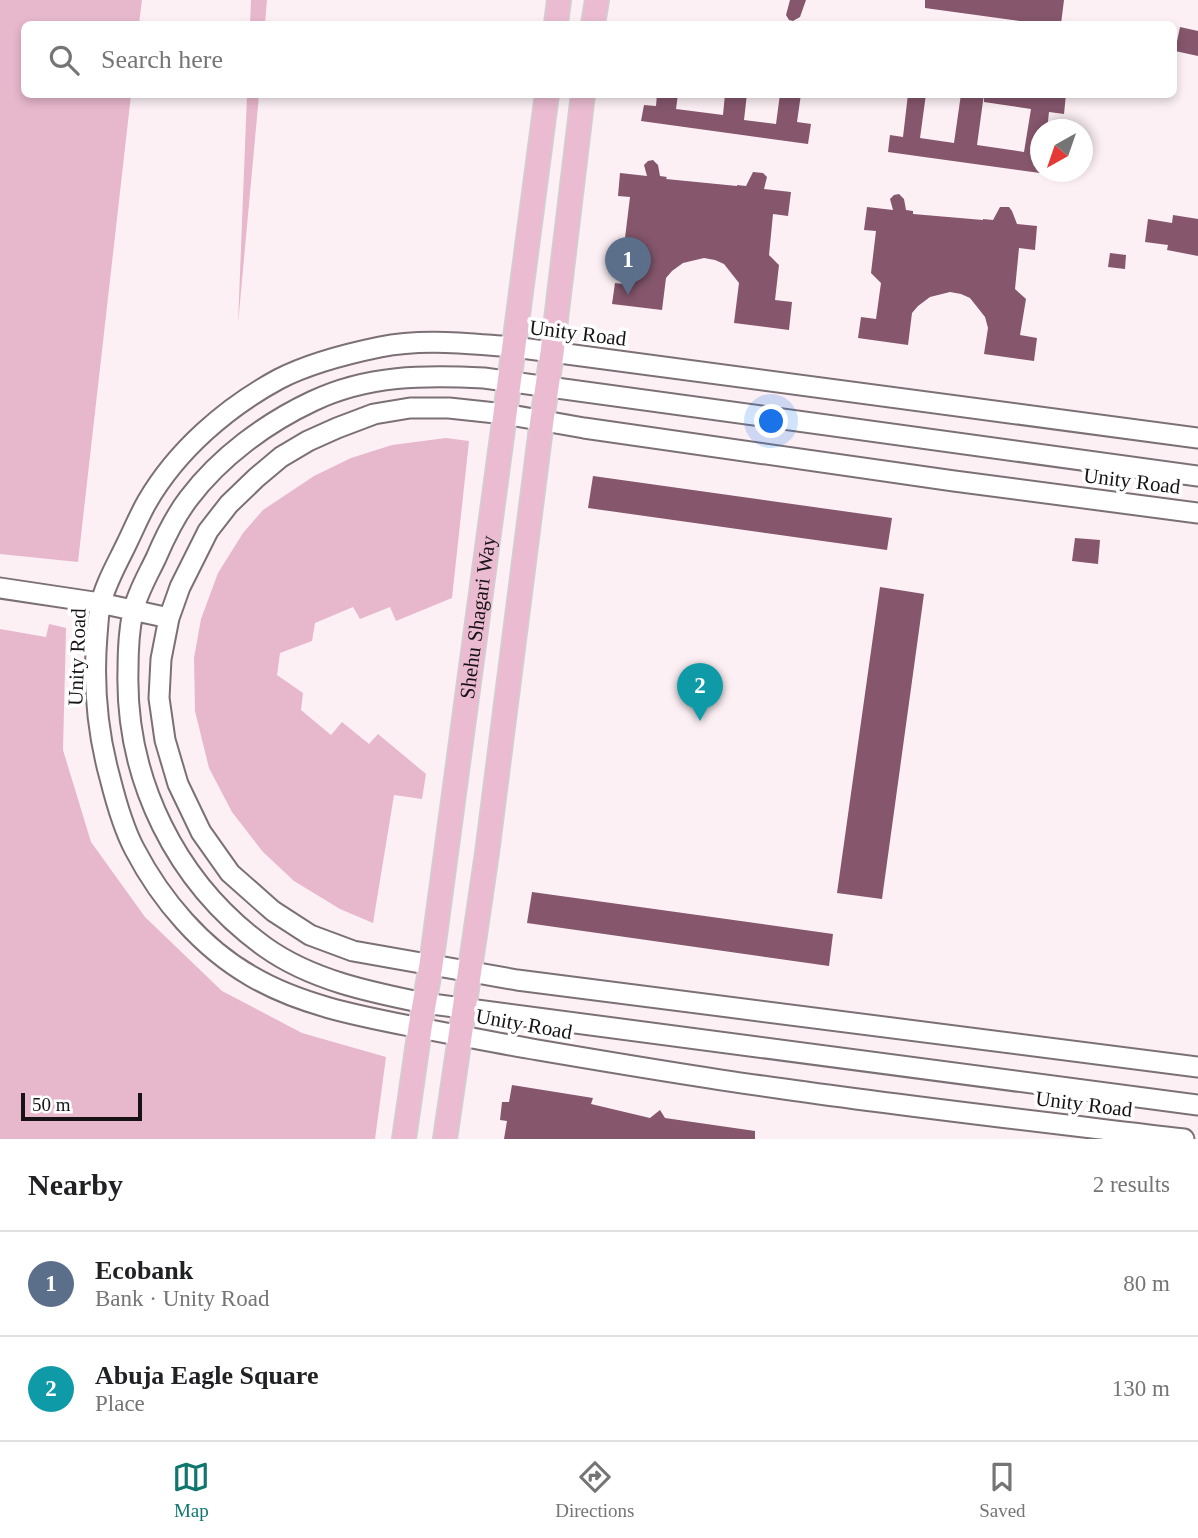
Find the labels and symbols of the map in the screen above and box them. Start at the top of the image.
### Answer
north arrow [1030,119,1093,182]
pin: 1 [605,237,651,295]
street label: Unity Road [528,315,628,351]
your location [754,404,788,438]
street label: Unity Road [1082,463,1182,499]
street label: Shehu Shagari Way [455,533,501,700]
street label: Unity Road [63,607,91,706]
pin: 2 [677,663,723,721]
street label: Unity Road [474,1004,575,1044]
street label: Unity Road [1034,1086,1134,1122]
scale bar [21,1090,142,1122]

